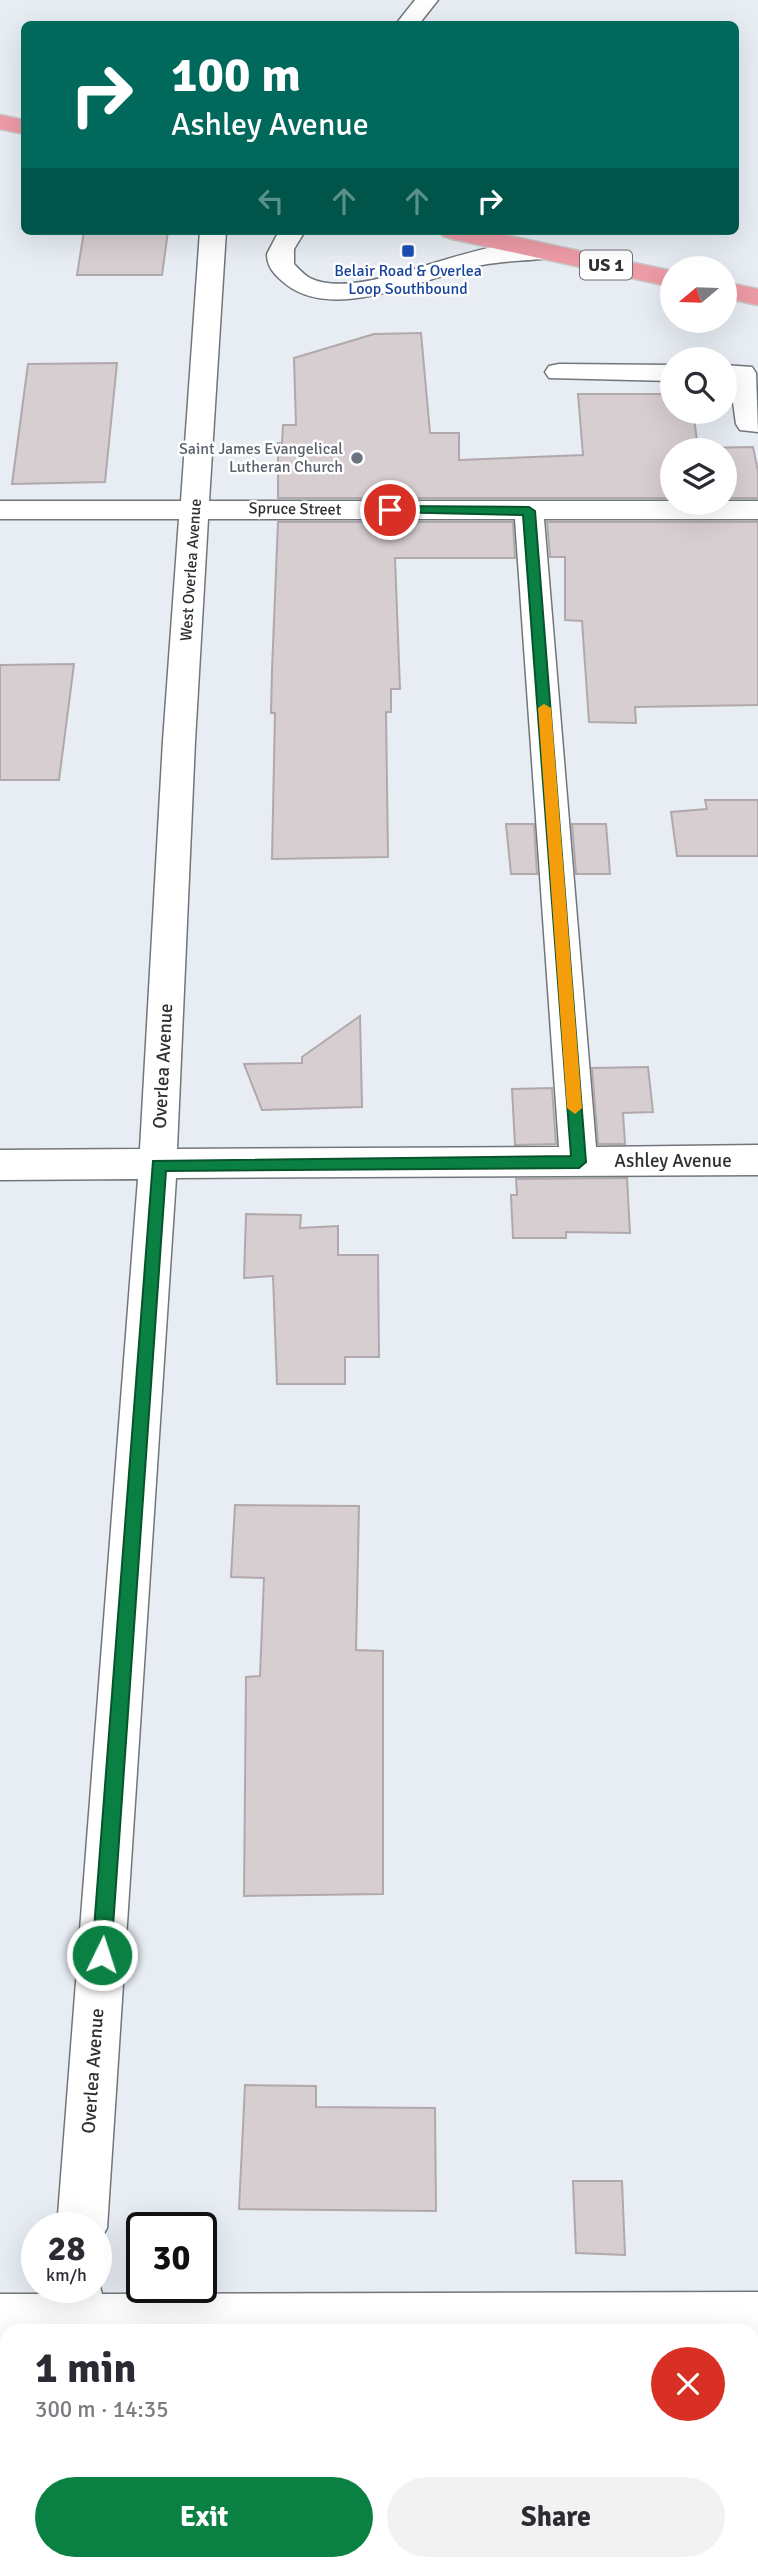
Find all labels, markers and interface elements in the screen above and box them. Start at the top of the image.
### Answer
text: 100 m [171,45,301,105]
icon: right [56,49,147,140]
text: Ashley Avenue [171,105,369,144]
icon: left [252,182,290,220]
icon: ahead [325,182,363,220]
icon: ahead [398,182,436,220]
icon: right [471,182,509,220]
marker: Belair Road & Overlea Loop Southbound [400,243,416,259]
road number: US 1 [580,250,632,279]
north arrow [660,256,737,332]
map controls [660,256,737,515]
place label: Belair Road & Overlea Loop Southbound [334,261,482,299]
button: search [660,347,737,424]
button: layers [660,438,737,515]
place label: Saint James Evangelical Lutheran Church [179,439,343,477]
marker: Saint James Evangelical Lutheran Church [349,450,365,466]
pin [360,480,420,540]
icon: arrive [371,491,409,529]
street label: West Overlea Avenue [176,498,206,642]
street label: Spruce Street [249,498,342,520]
street label: Overlea Avenue [148,1003,178,1129]
street label: Ashley Avenue [614,1149,732,1173]
position arrow [65,1918,139,1992]
street label: Overlea Avenue [77,2008,109,2134]
speed limit sign: 30 [126,2212,217,2303]
text: 28 [48,2227,85,2270]
text: km/h [46,2264,87,2286]
text: 1 min [35,2343,136,2394]
button: close [651,2347,725,2421]
text: 300 m · 14:35 [35,2395,169,2424]
button: Exit [35,2477,373,2557]
button: Share [387,2477,725,2557]

